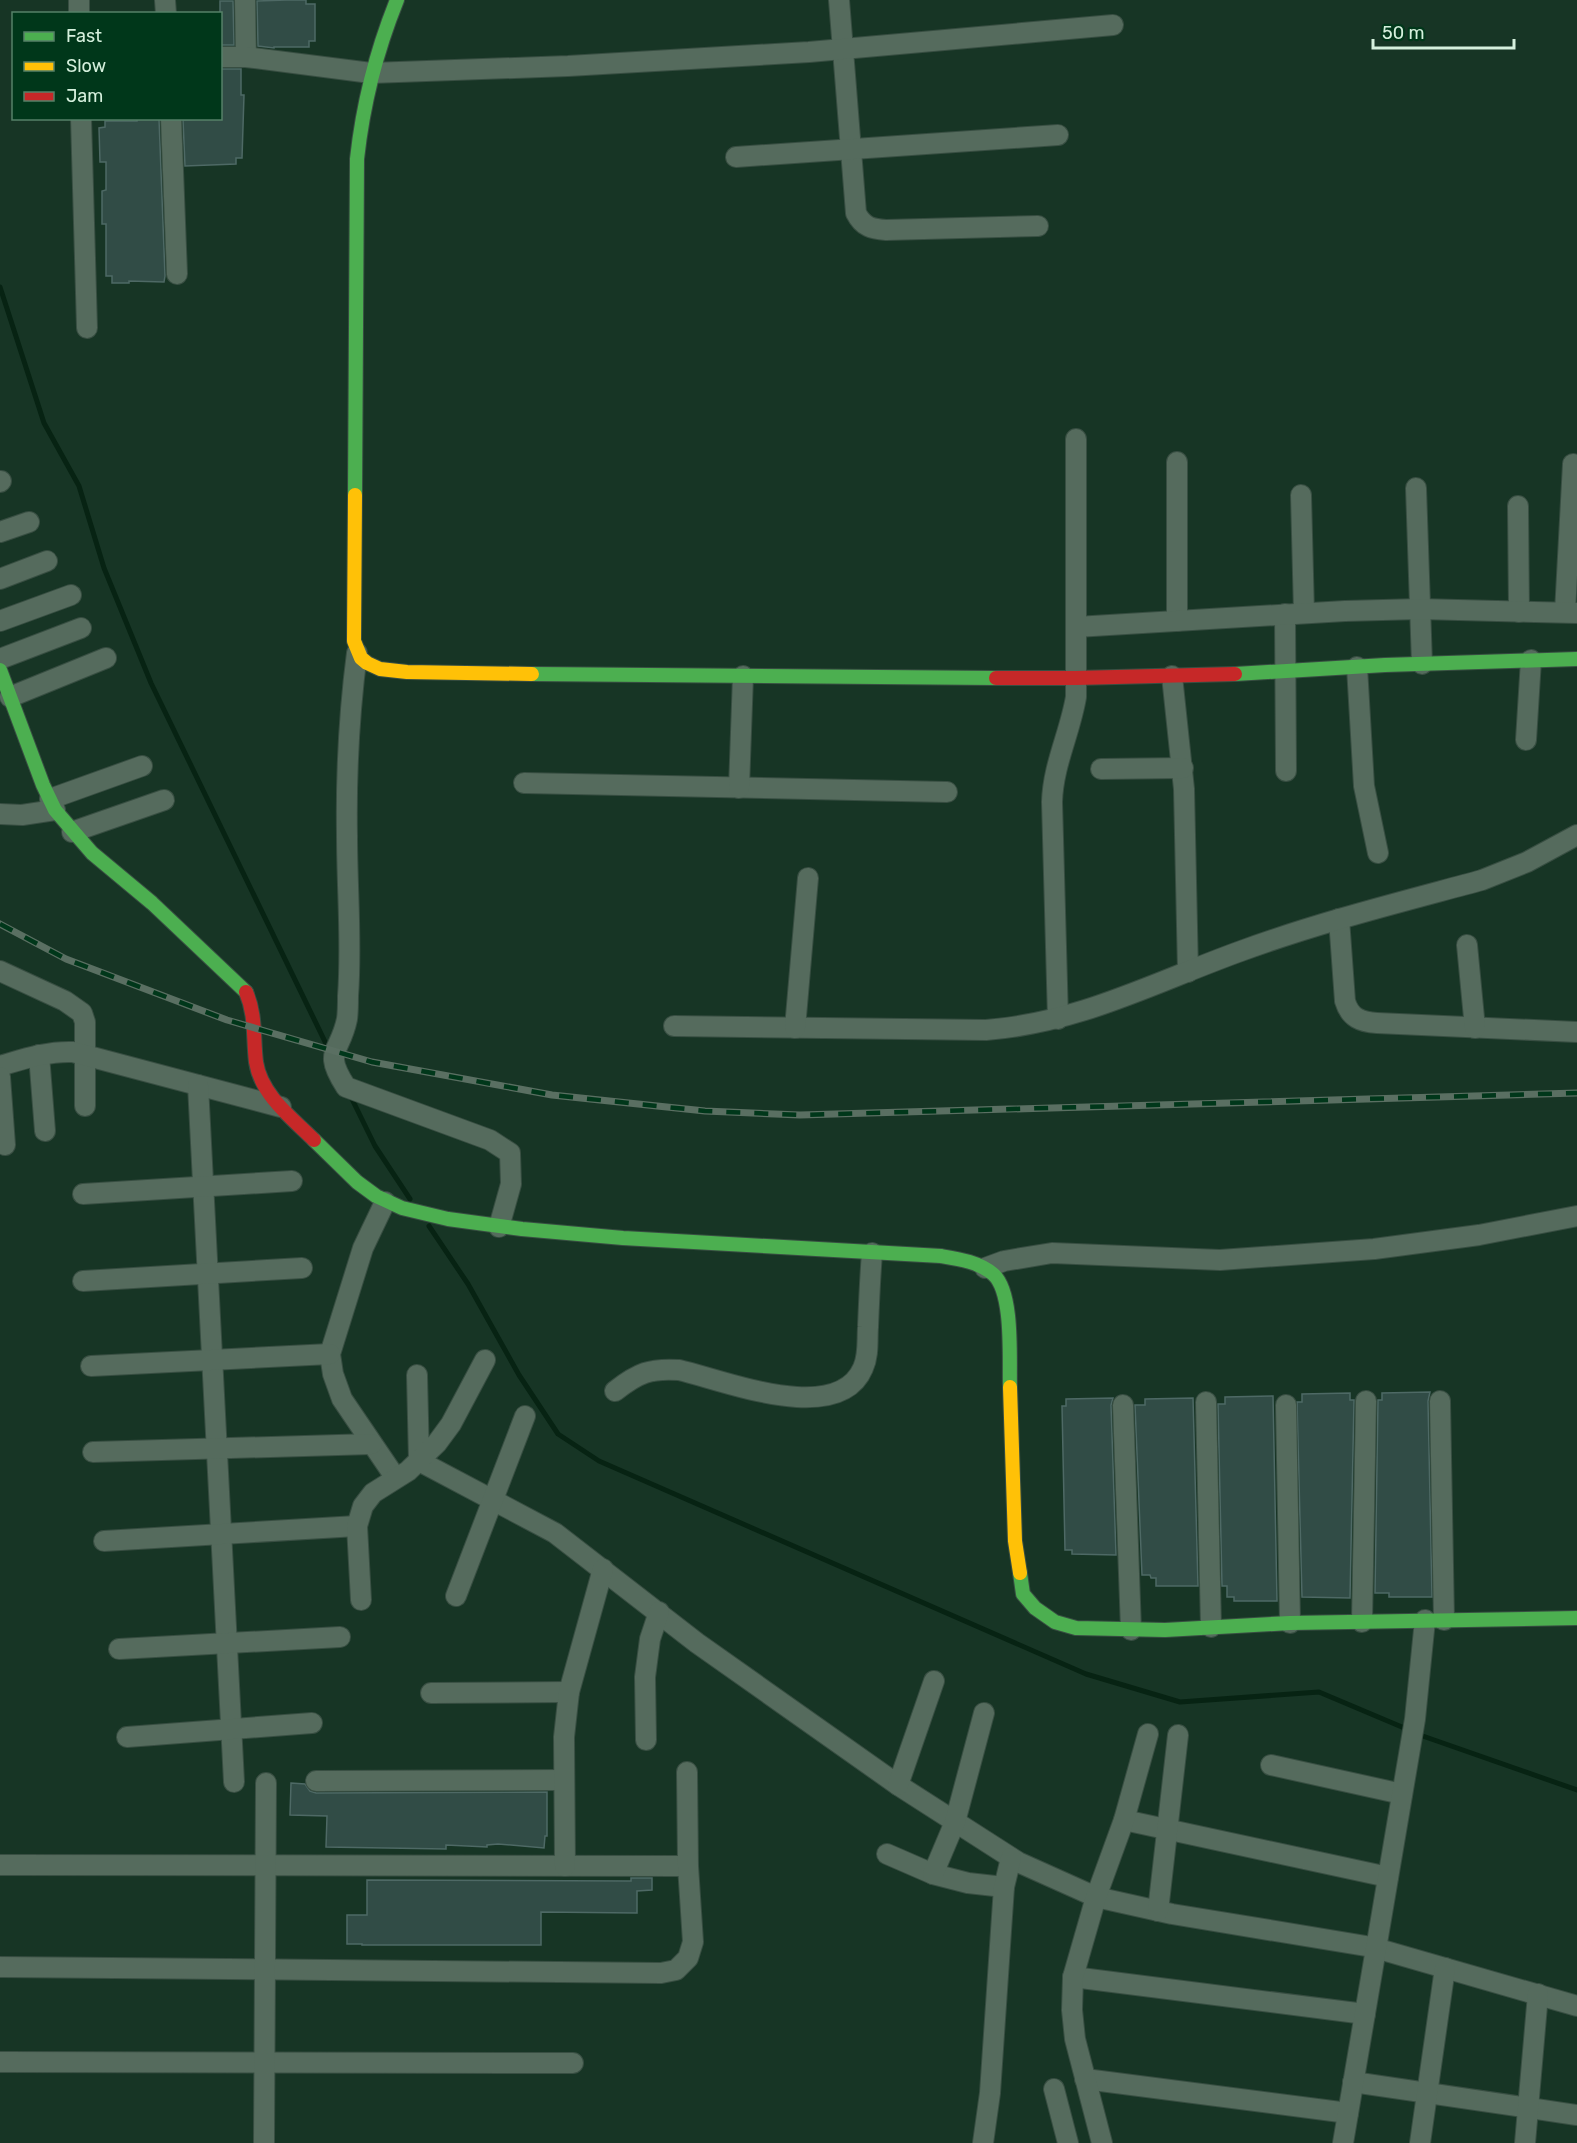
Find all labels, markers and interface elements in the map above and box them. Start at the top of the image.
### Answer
legend [12,12,222,120]
scale bar [1373,12,1514,50]
text: 50 m [1382,22,1425,44]
text: Fast [66,25,102,47]
text: Slow [66,55,106,77]
text: Jam [66,85,103,107]

